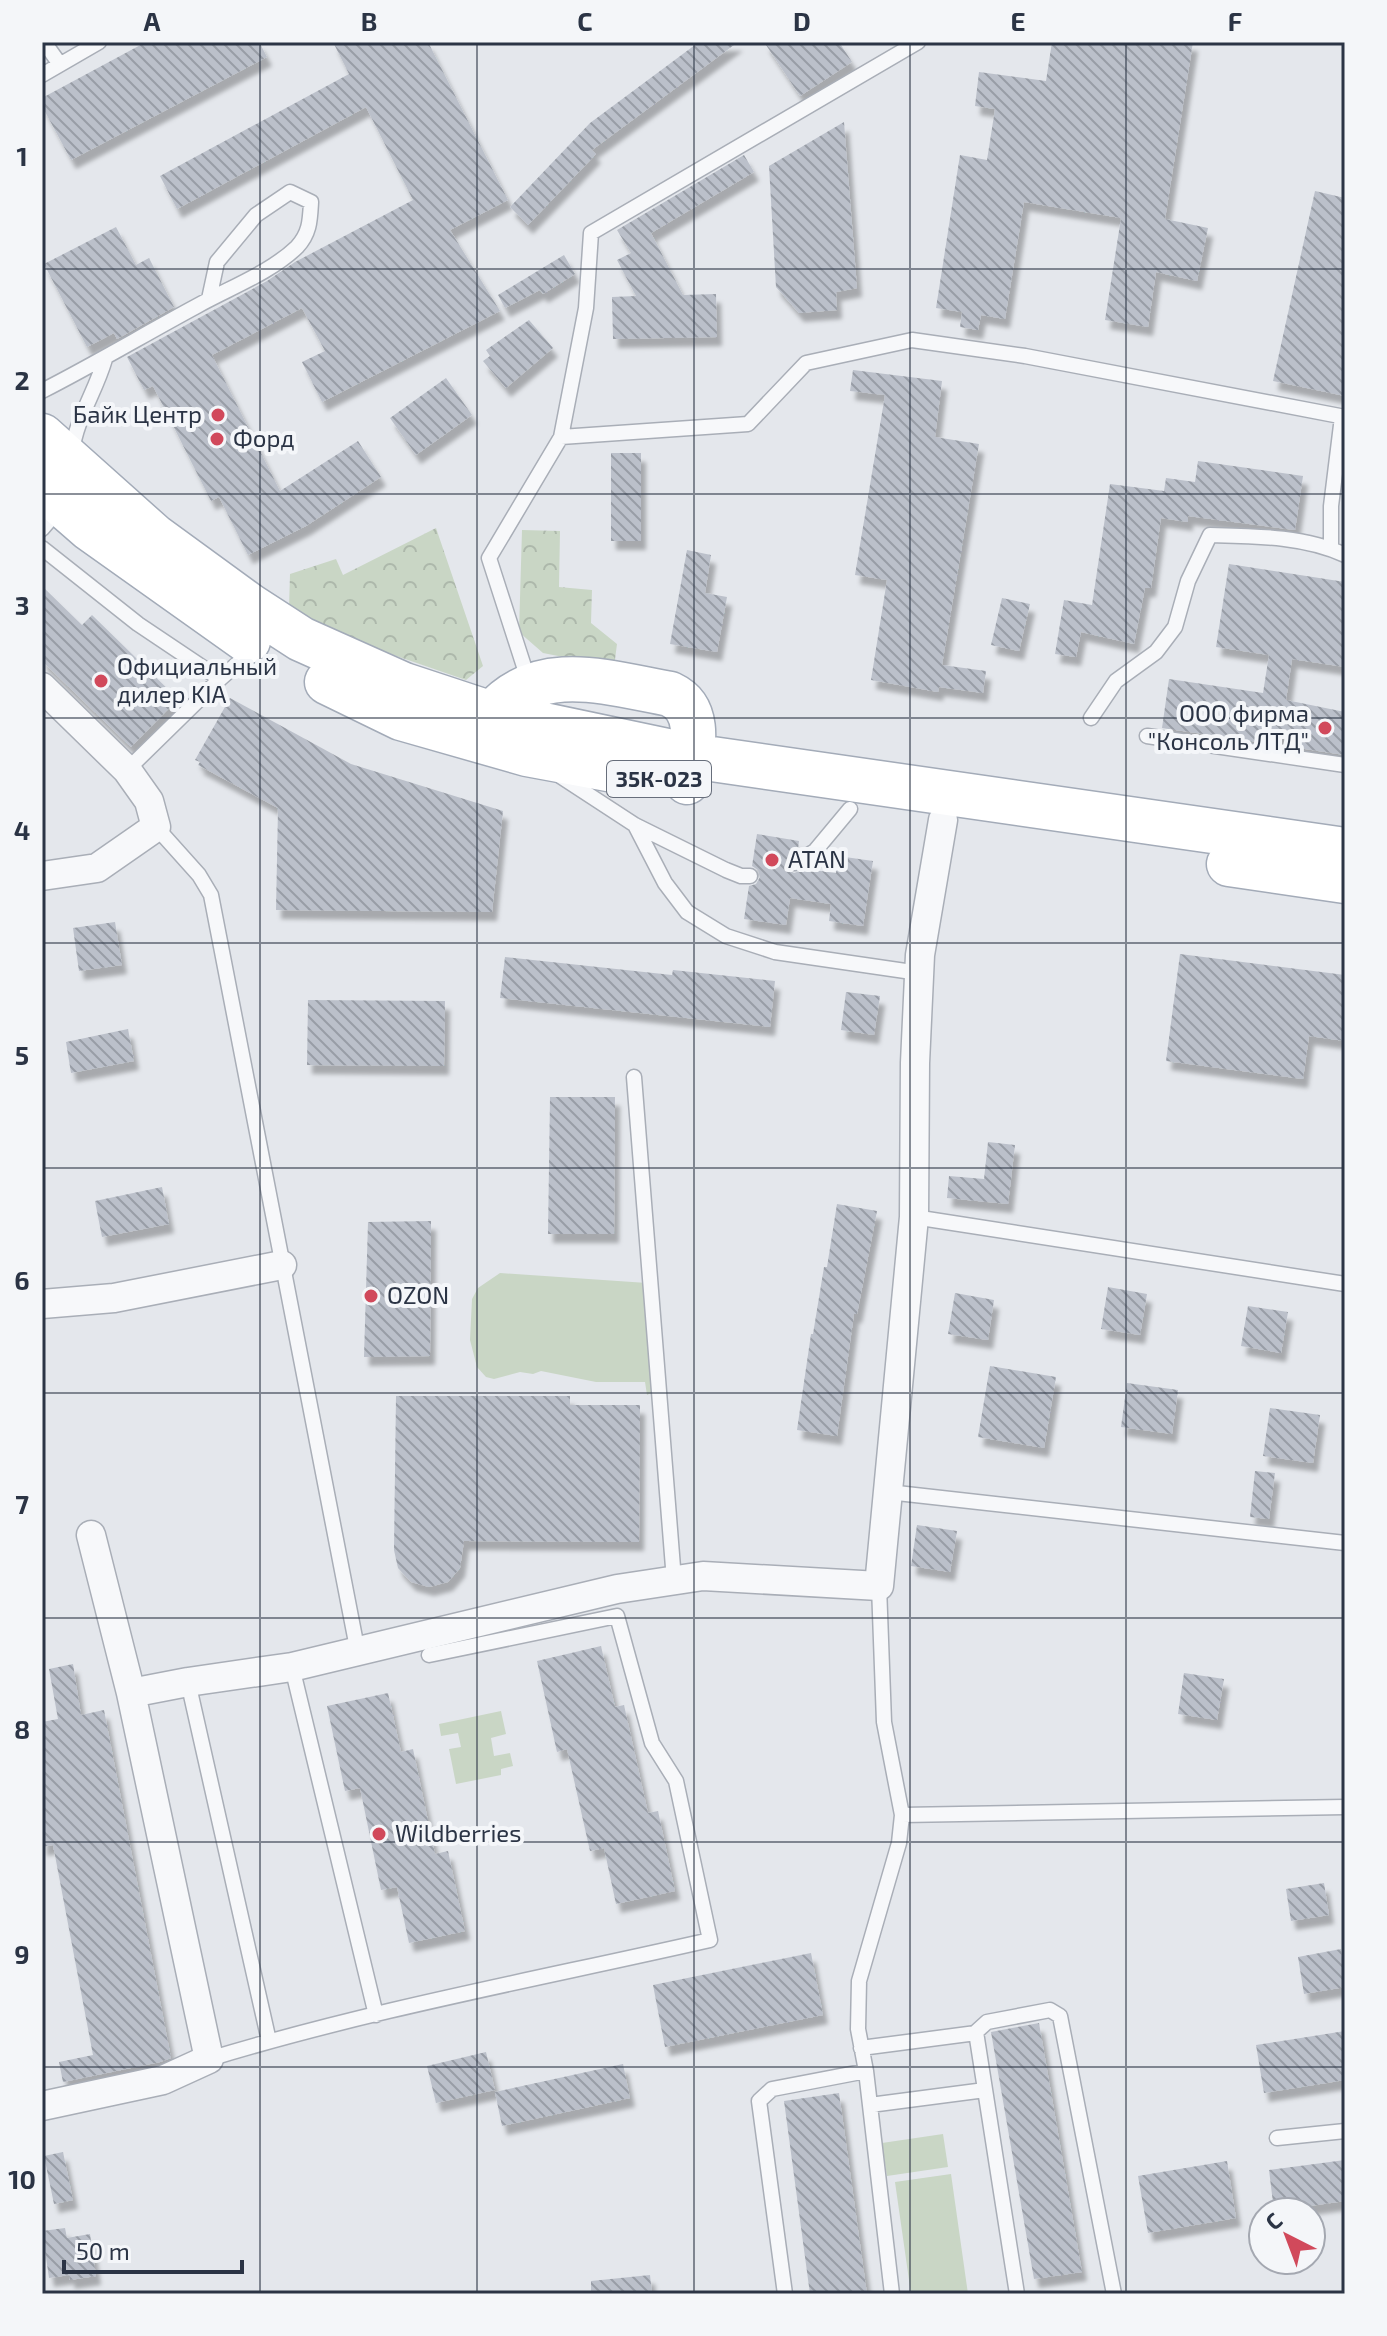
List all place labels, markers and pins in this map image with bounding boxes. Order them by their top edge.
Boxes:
place label: Байк Центр [73,399,202,428]
marker: Байк Центр [209,406,227,424]
place label: Форд [233,423,295,452]
marker: Форд [208,430,226,448]
place label: Официальный дилер KIA [117,651,277,708]
marker: Официальный дилер KIA [92,672,110,690]
place label: ООО фирма "Консоль ЛТД" [1148,698,1309,755]
marker: ООО фирма "Консоль ЛТД" [1316,719,1334,737]
place label: ATAN [788,844,846,873]
marker: ATAN [763,851,781,869]
place label: OZON [387,1280,449,1309]
marker: OZON [362,1287,380,1305]
place label: Wildberries [395,1818,521,1847]
marker: Wildberries [370,1825,388,1843]

